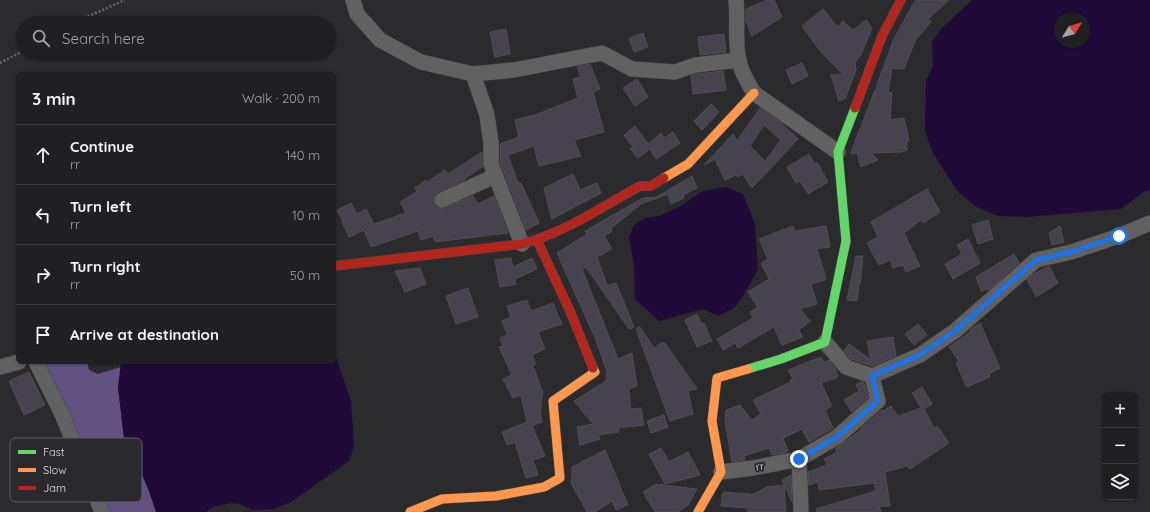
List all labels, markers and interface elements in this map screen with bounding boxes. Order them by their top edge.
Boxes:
north arrow [1054,12,1090,48]
search box [16,16,336,60]
icon: search [30,27,52,49]
text: Search here [62,29,145,48]
text: 3 min [32,88,76,109]
text: Walk · 200 m [242,90,320,106]
text: Continue [70,137,134,156]
icon: ahead [32,144,54,166]
text: 140 m [285,147,320,163]
text: rr [70,156,80,172]
text: Turn left [70,197,132,216]
icon: left [32,204,54,226]
text: 10 m [292,207,320,223]
text: rr [70,216,80,232]
route start [1110,227,1128,245]
text: Turn right [70,257,141,276]
icon: right [32,264,54,286]
text: 50 m [290,267,320,283]
text: rr [70,276,80,292]
icon: arrive [32,324,54,346]
text: Arrive at destination [70,325,219,344]
map controls [1102,392,1138,500]
button: + [1102,392,1138,428]
button: − [1102,428,1138,464]
legend [10,438,142,502]
text: Fast [43,445,65,459]
route end [790,450,808,468]
street label: rr [755,458,766,474]
text: Slow [43,463,67,477]
button: layers [1102,464,1138,500]
text: Jam [43,481,66,495]

